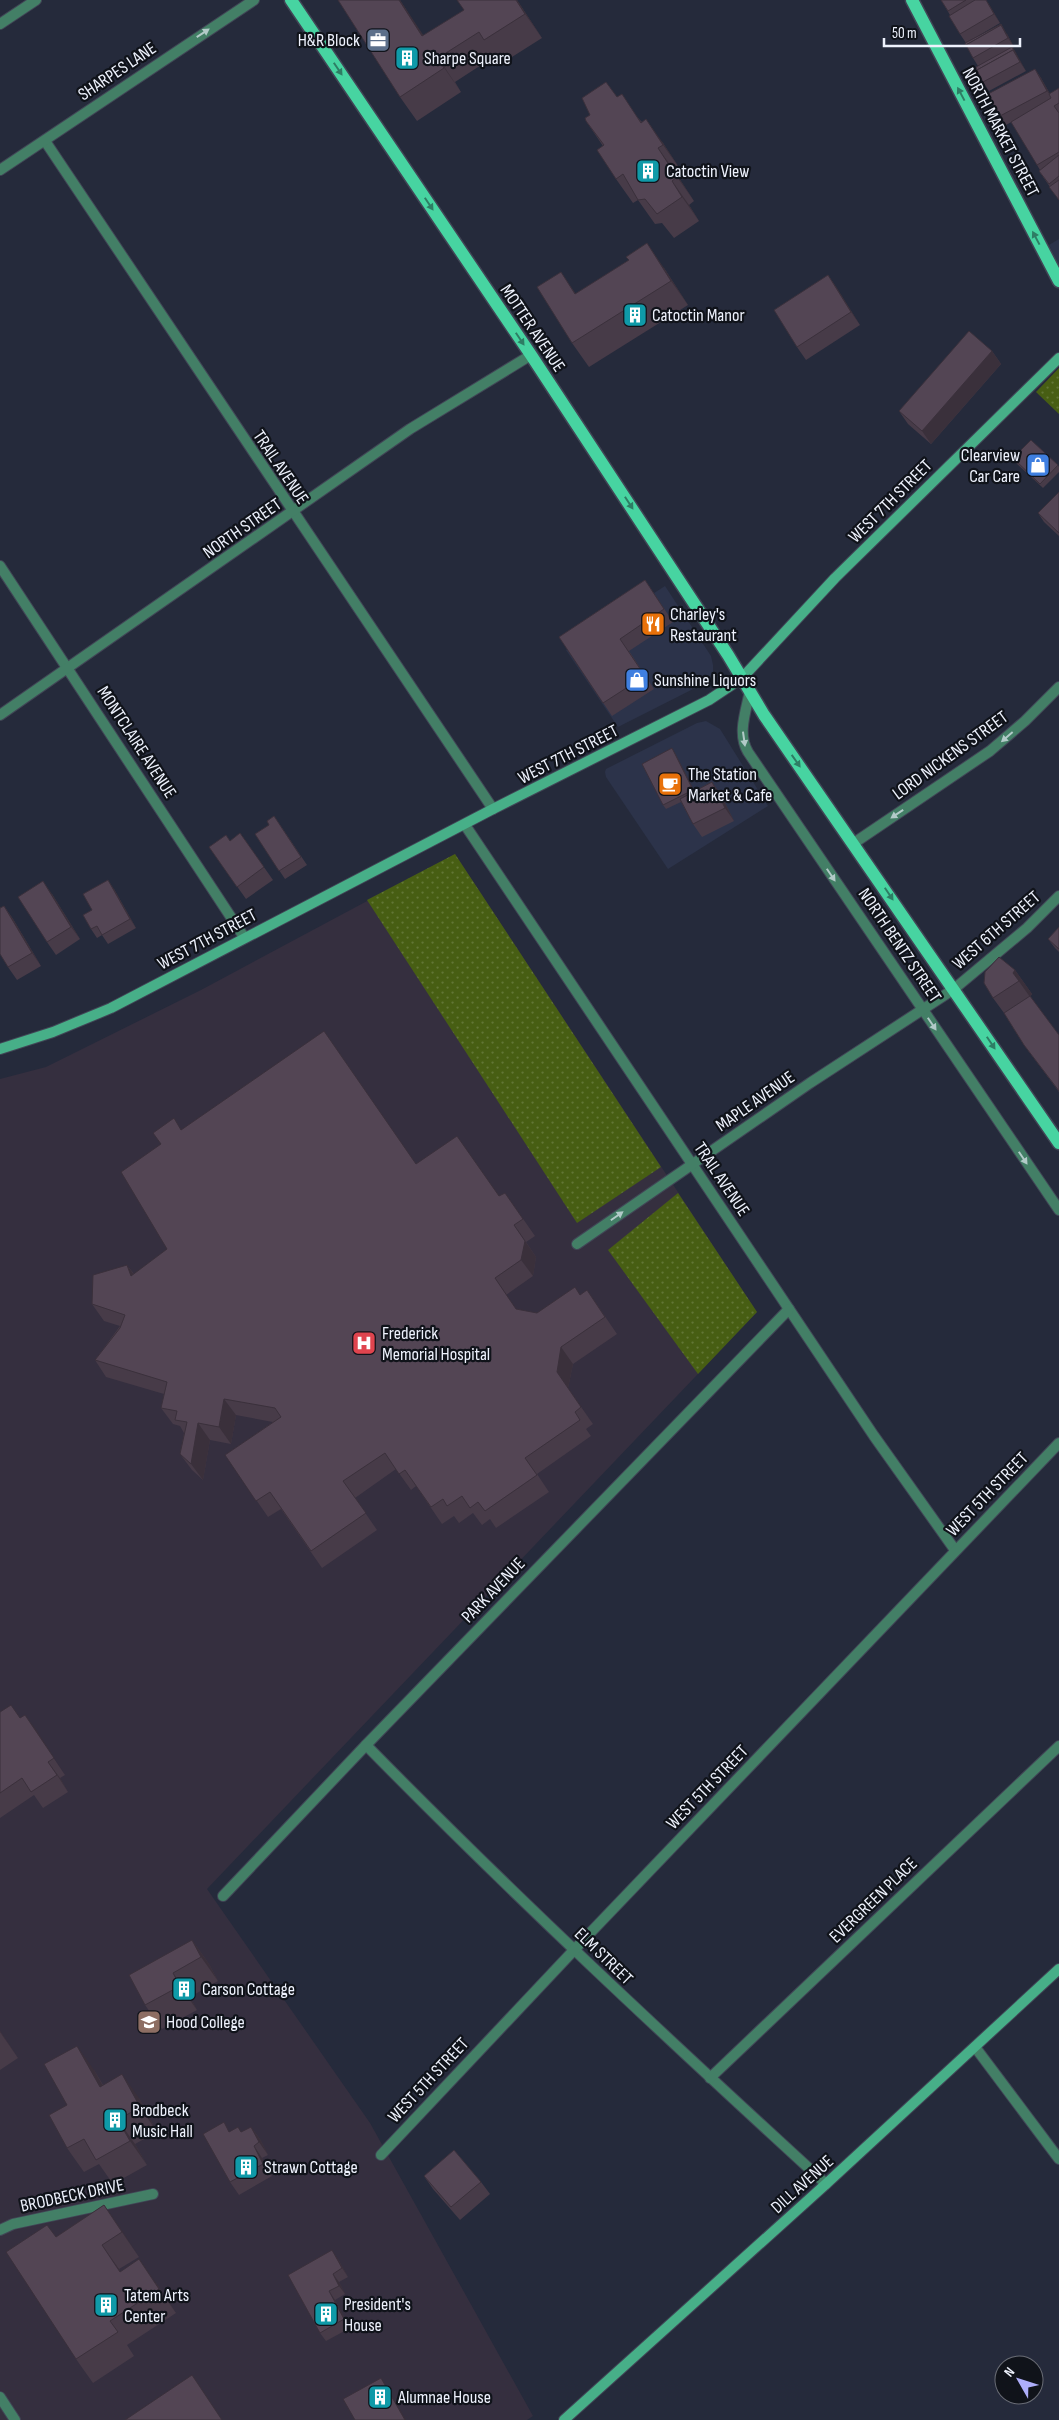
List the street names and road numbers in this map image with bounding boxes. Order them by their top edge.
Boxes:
street label: SHARPES LANE [74,38,160,105]
street label: NORTH MARKET STREET [958,64,1043,200]
street label: MOTTER AVENUE [496,281,569,376]
street label: TRAIL AVENUE [248,426,313,508]
street label: WEST 7TH STREET [844,455,936,547]
street label: NORTH STREET [199,494,285,563]
street label: MONTCLAIRE AVENUE [93,682,181,802]
street label: LORD NICKENS STREET [889,707,1012,804]
street label: WEST 7TH STREET [515,720,622,789]
street label: NORTH BENTZ STREET [854,884,945,1006]
street label: WEST 6TH STREET [948,887,1044,974]
street label: WEST 7TH STREET [154,905,260,974]
street label: MAPLE AVENUE [712,1067,799,1136]
street label: TRAIL AVENUE [689,1138,754,1220]
street label: WEST 5TH STREET [942,1448,1033,1541]
street label: PARK AVENUE [457,1553,530,1627]
street label: WEST 5TH STREET [662,1741,753,1834]
street label: EVERGREEN PLACE [825,1853,921,1947]
street label: ELM STREET [570,1923,637,1989]
street label: WEST 5TH STREET [384,2033,473,2127]
street label: DILL AVENUE [767,2151,838,2218]
street label: BRODBECK DRIVE [18,2174,126,2217]

